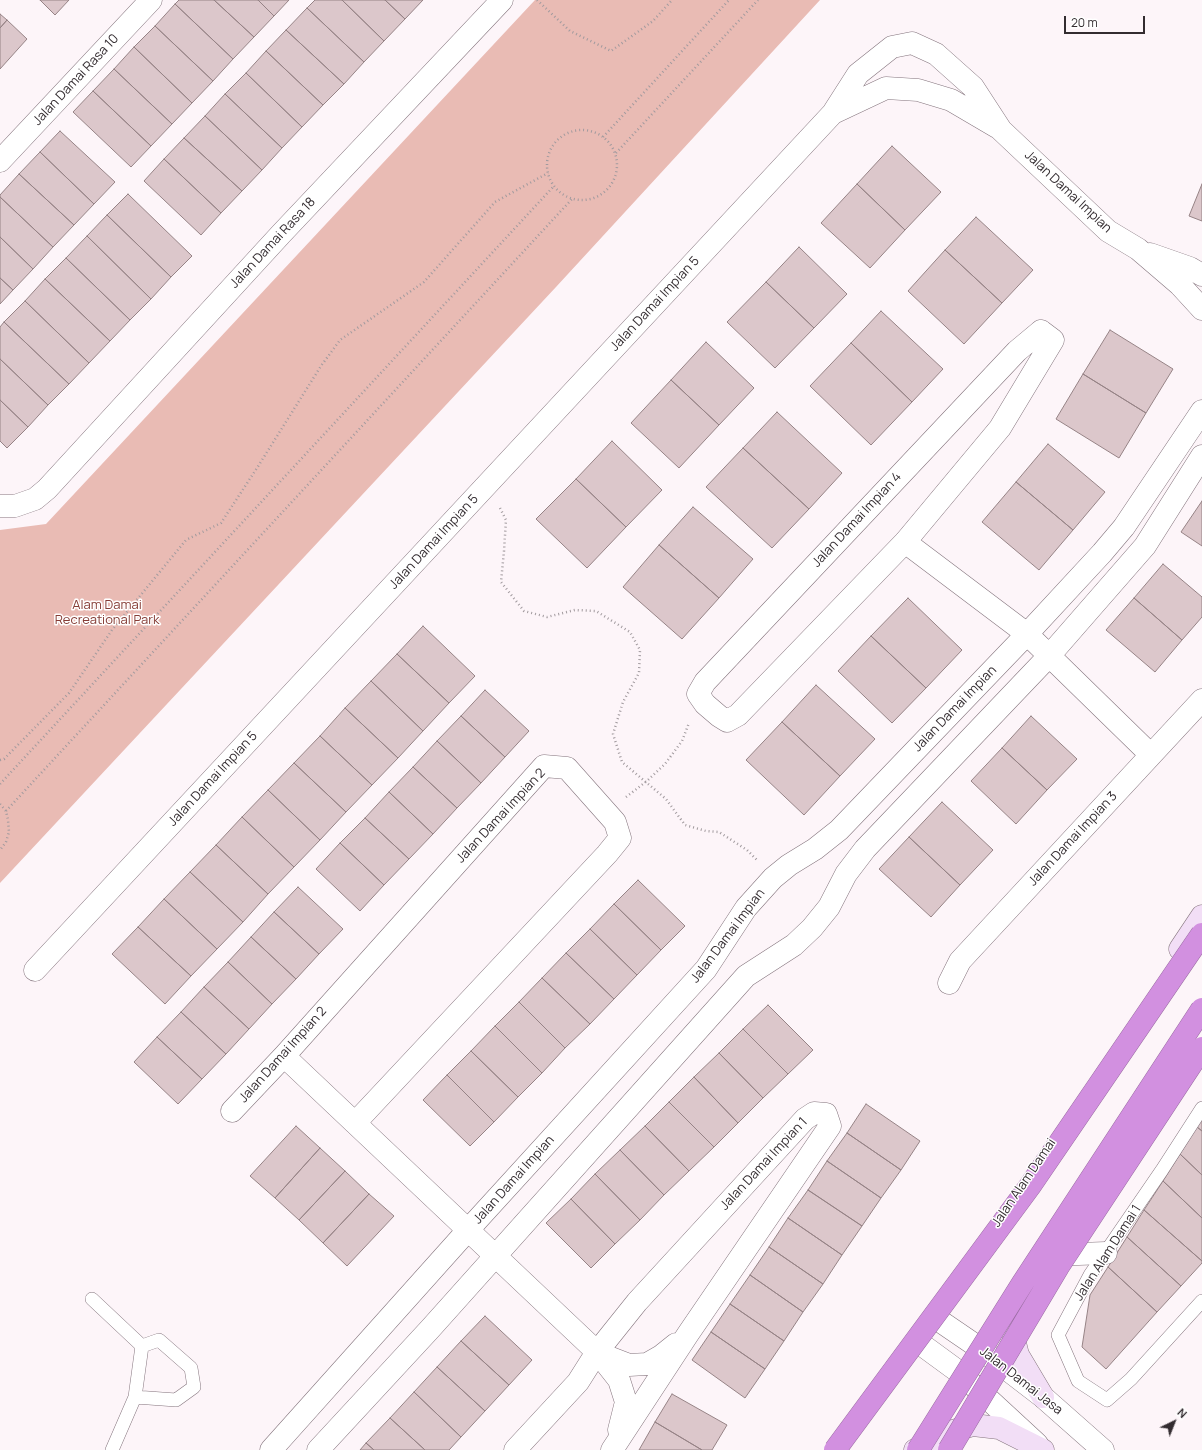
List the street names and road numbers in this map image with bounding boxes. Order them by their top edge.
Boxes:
street label: Jalan Damai Rasa 10 [30,31,122,129]
street label: Jalan Damai Impian [1021,148,1115,236]
street label: Jalan Damai Rasa 18 [227,194,319,292]
street label: Jalan Damai Impian 5 [607,254,703,354]
street label: Jalan Damai Impian 4 [809,469,905,571]
street label: Jalan Damai Impian 5 [386,492,482,592]
street label: Jalan Damai Impian [910,663,1000,755]
street label: Jalan Damai Impian 5 [165,729,261,829]
street label: Jalan Damai Impian 2 [453,766,549,866]
street label: Jalan Damai Impian 3 [1025,789,1121,889]
street label: Jalan Damai Impian [688,886,768,986]
street label: Jalan Damai Impian 2 [236,1004,330,1106]
street label: Jalan Damai Impian 1 [717,1114,811,1214]
street label: Jalan Damai Impian [470,1133,558,1227]
street label: Jalan Alam Damai [989,1136,1059,1230]
street label: Jalan Alam Damai 1 [1071,1202,1145,1304]
street label: Jalan Damai Jasa [976,1344,1066,1418]

